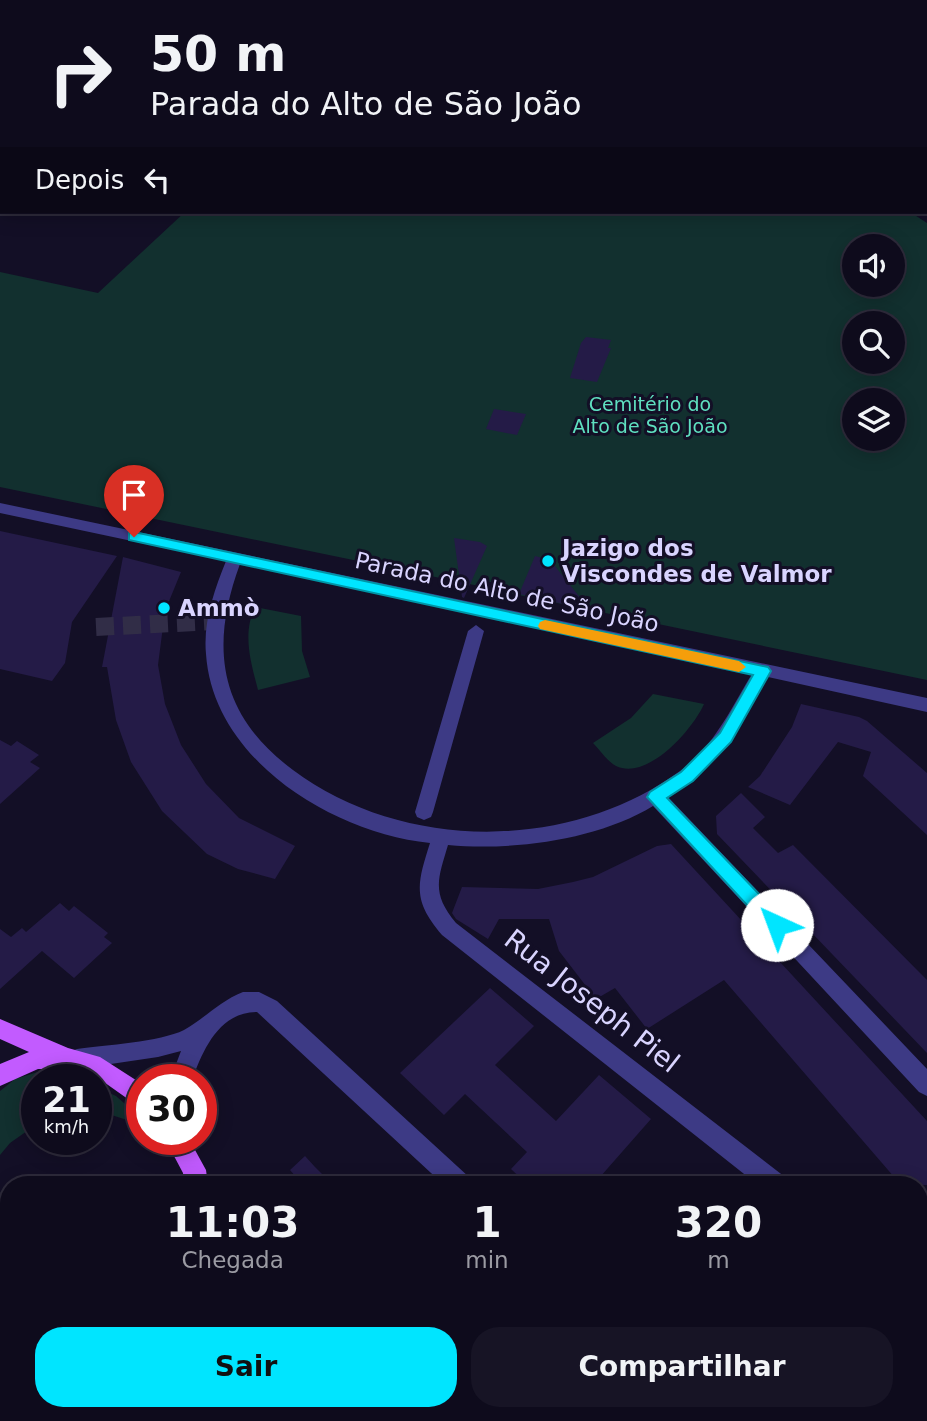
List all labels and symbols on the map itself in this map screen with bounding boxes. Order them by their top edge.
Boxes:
park label: Cemitério do Alto de São João [572,393,728,437]
pin [104,465,164,537]
place label: Jazigo dos Viscondes de Valmor [560,535,832,587]
street label: Parada do Alto de São João [353,547,661,637]
marker: Jazigo dos Viscondes de Valmor [540,553,556,569]
place label: Ammò [178,595,260,621]
marker: Ammò [156,600,172,616]
position arrow [740,888,814,962]
street label: Rua Joseph Piel [498,923,686,1079]
speed limit sign: 30 [126,1064,217,1155]

